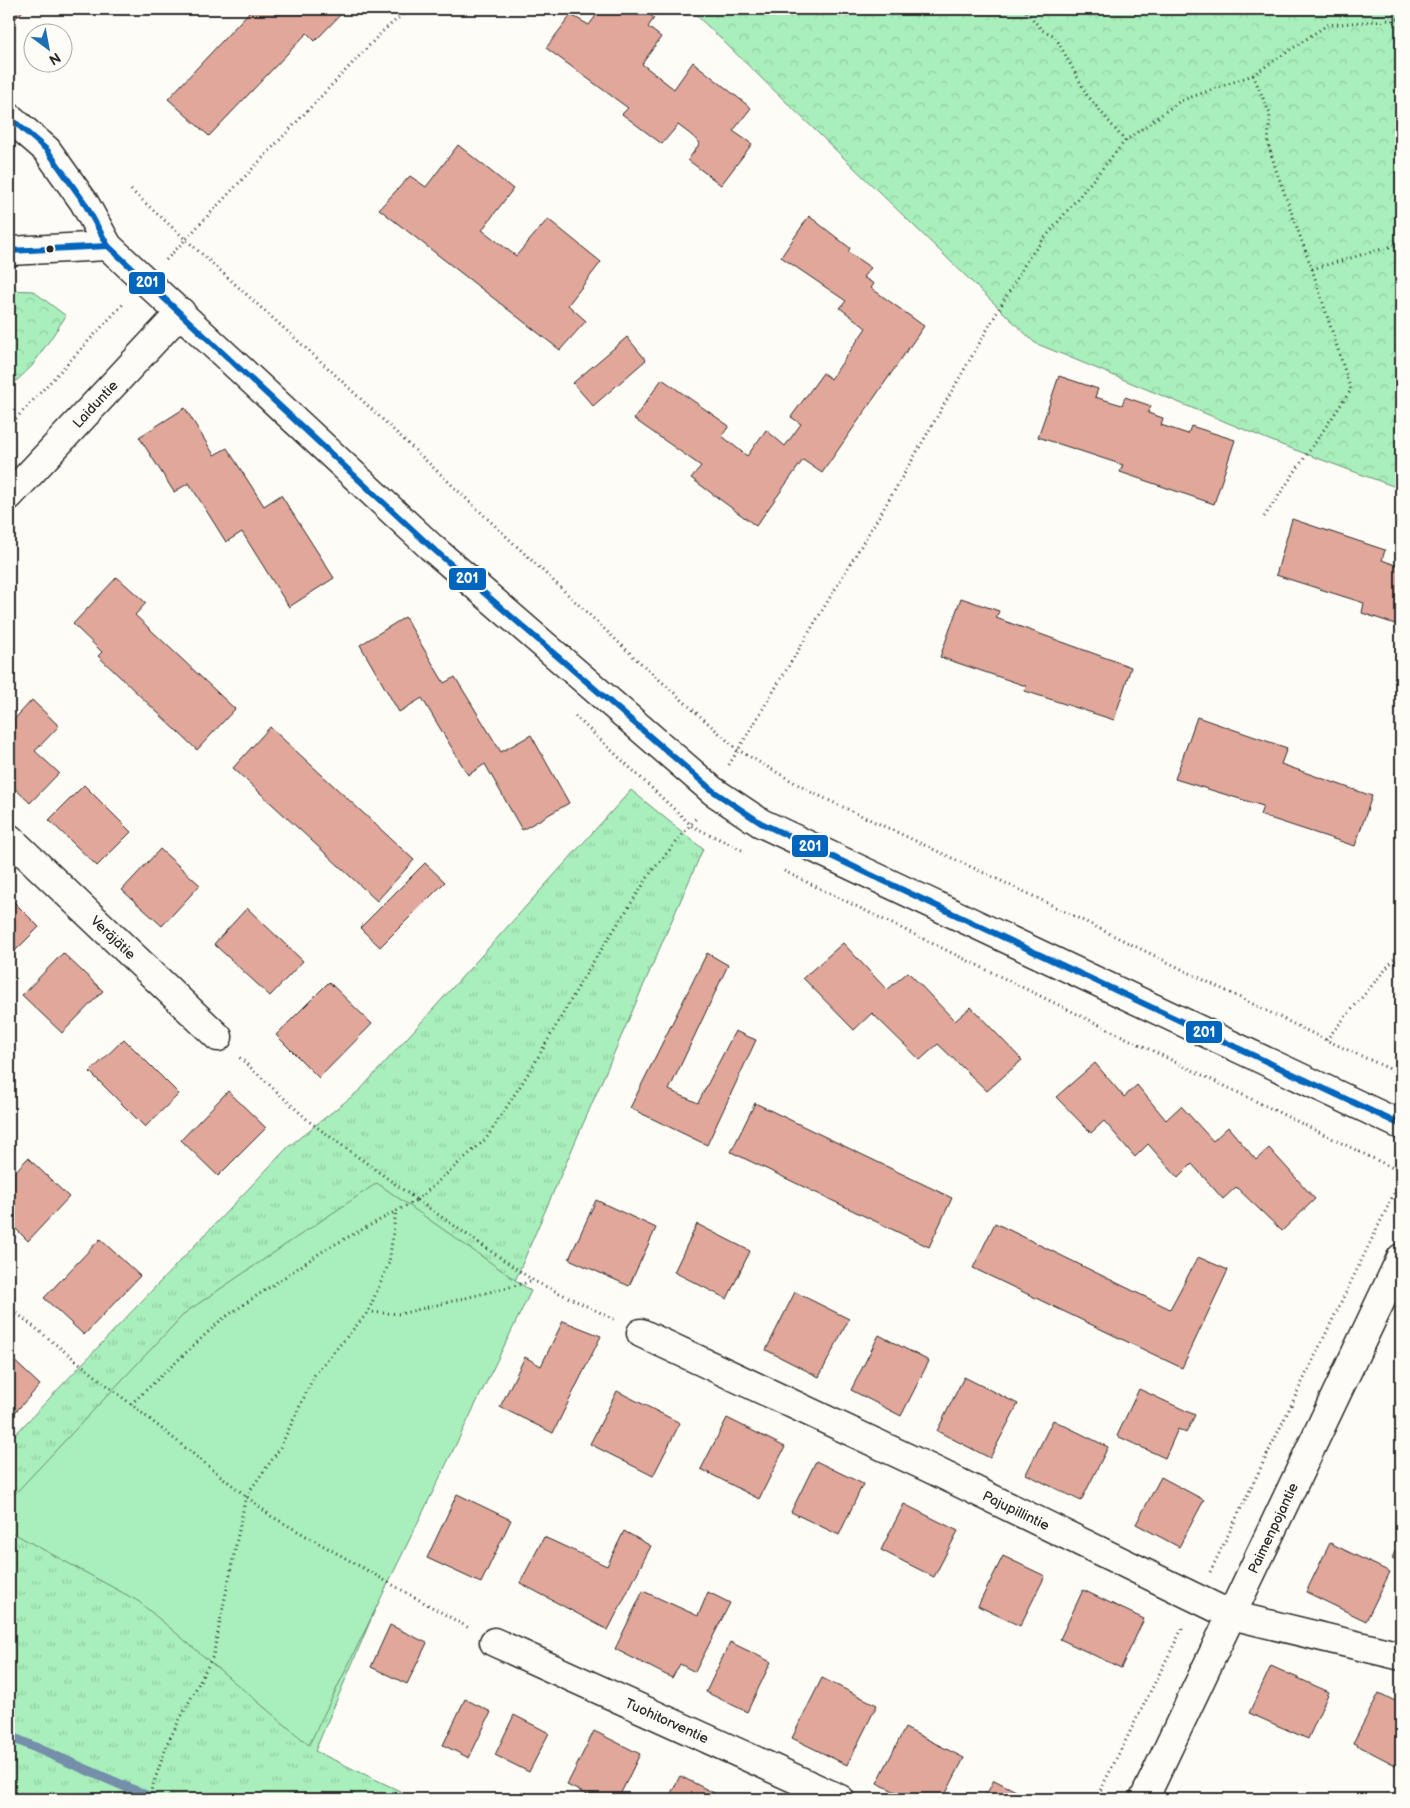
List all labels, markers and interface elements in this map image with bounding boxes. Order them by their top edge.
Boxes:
north arrow [22,22,72,72]
text: N [46,49,64,69]
unlabelled marker [45,244,55,254]
line badge: 201 [128,271,166,295]
text: 201 [136,274,158,291]
street label: Laiduntie [69,377,121,431]
line badge: 201 [448,567,487,591]
text: 201 [456,570,478,587]
line badge: 201 [791,834,829,858]
text: 201 [799,838,821,855]
street label: Veräjätie [87,912,139,963]
line badge: 201 [1185,1020,1223,1044]
text: 201 [1193,1024,1215,1041]
street label: Paimenpojantie [1244,1480,1301,1576]
street label: Pajupillintie [980,1487,1052,1534]
street label: Tuohitorventie [623,1694,711,1747]

